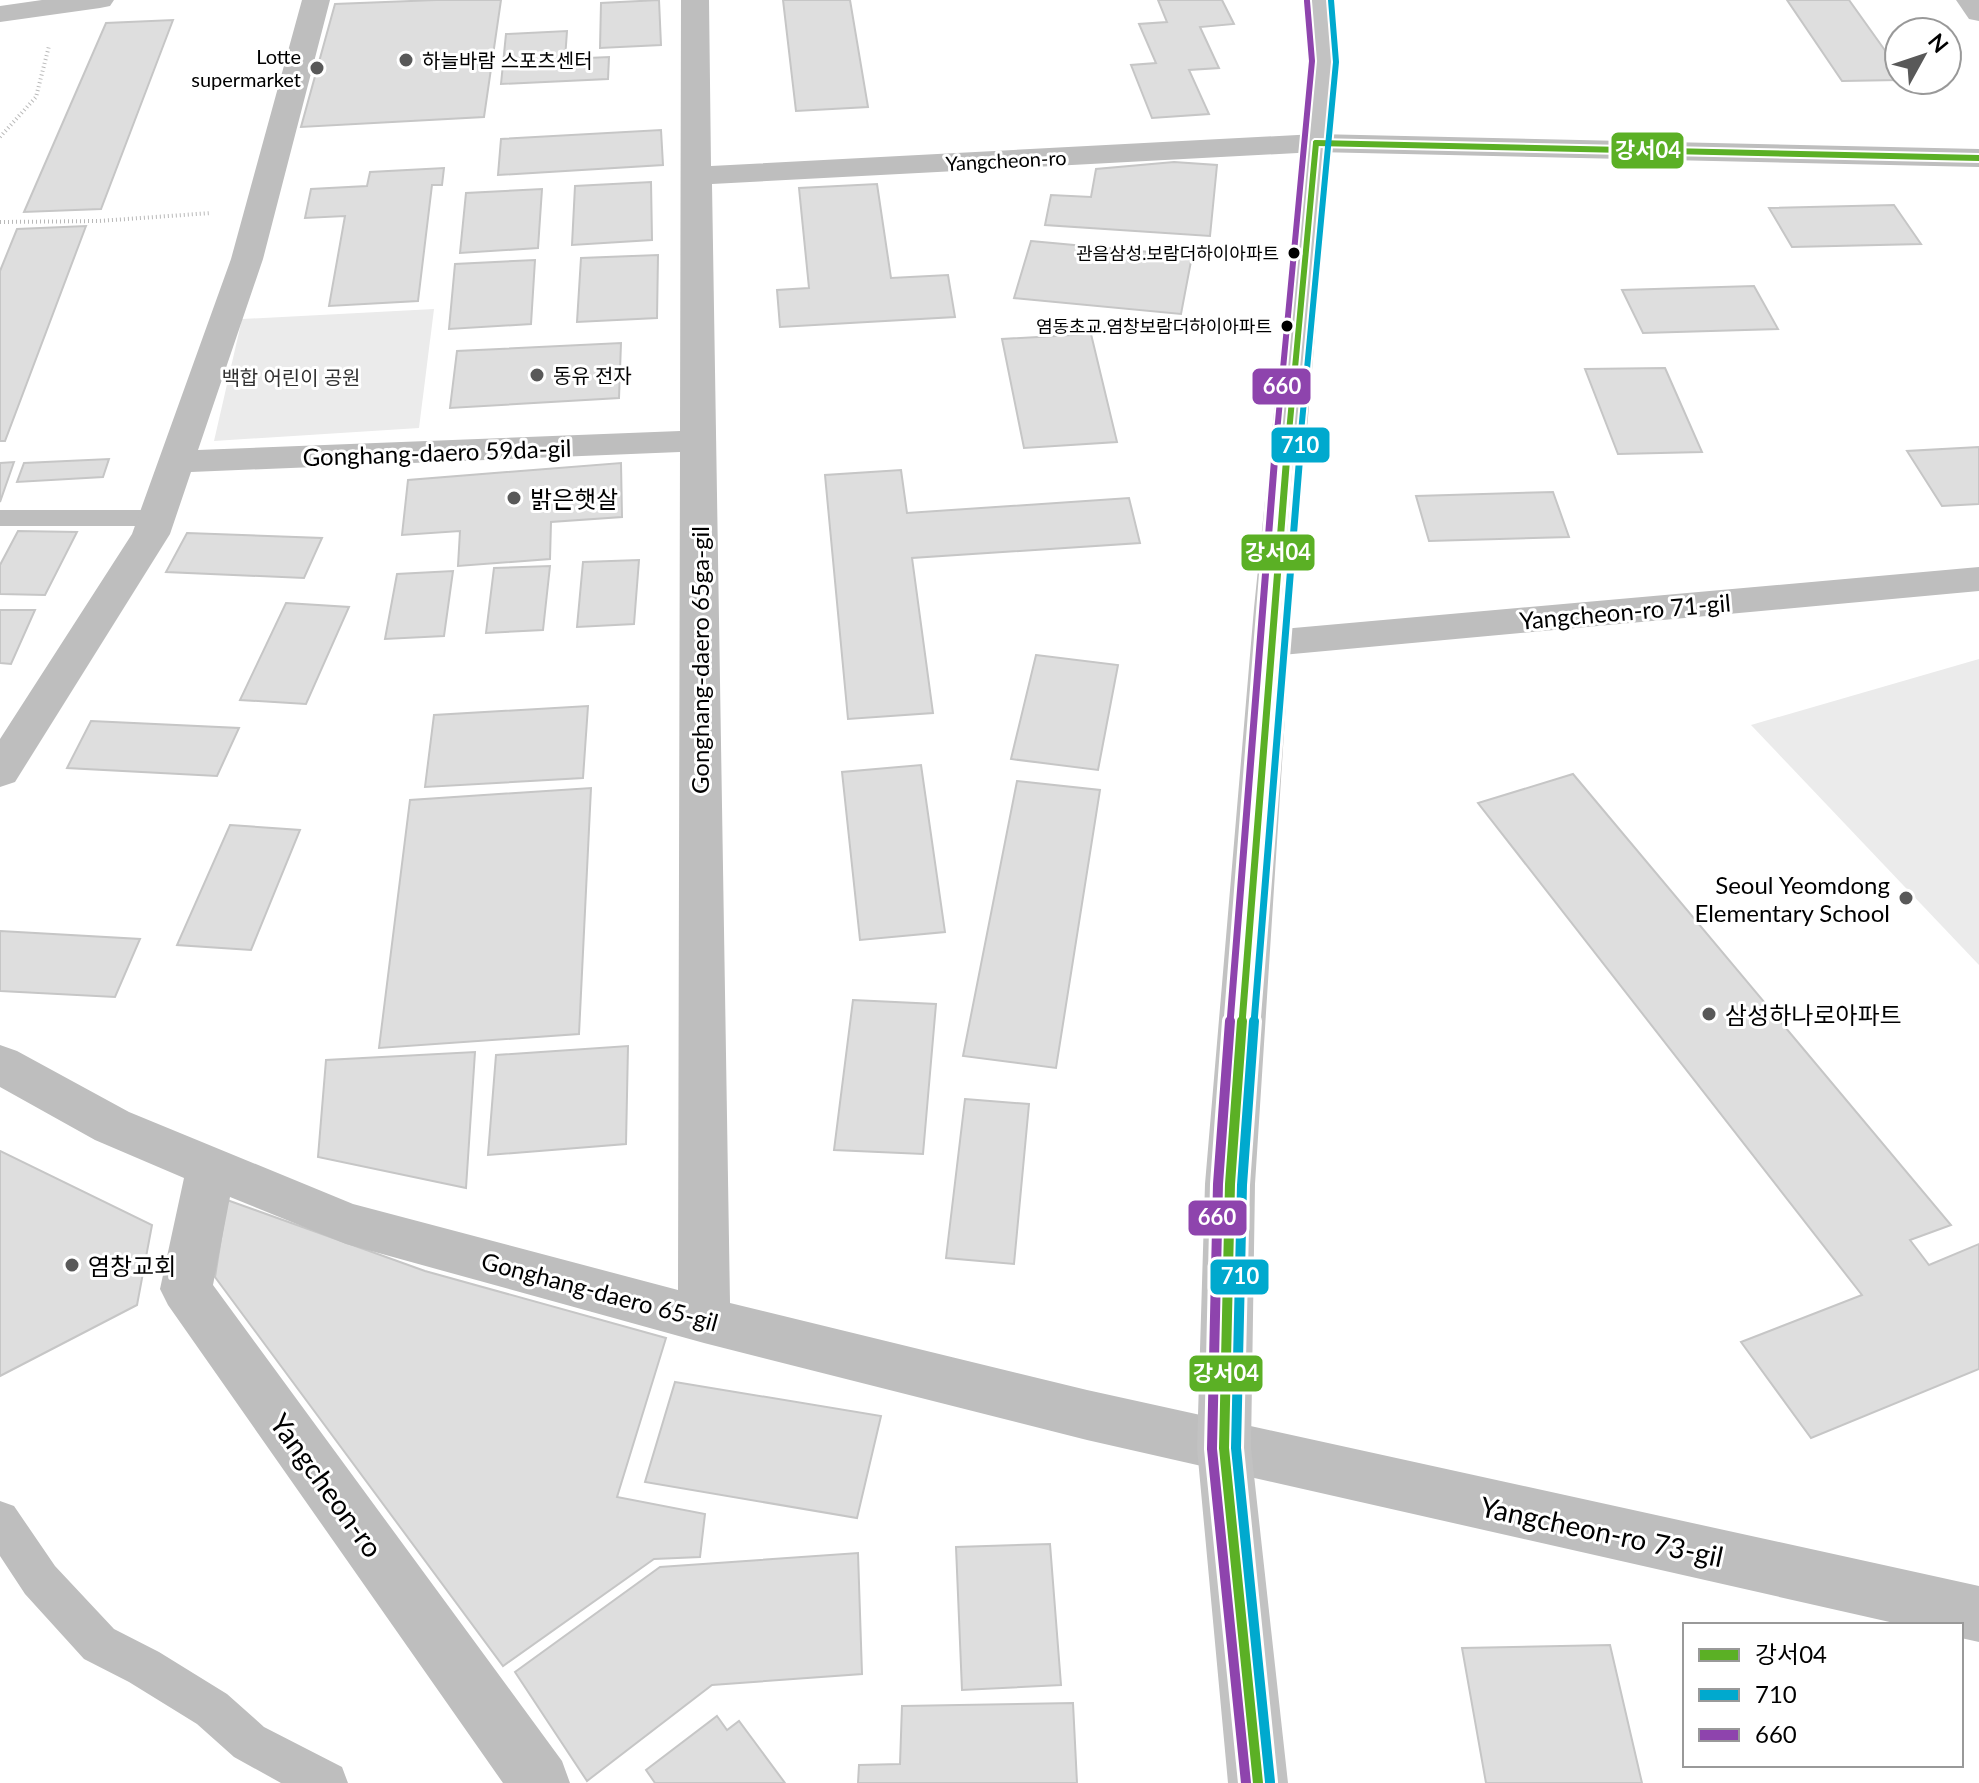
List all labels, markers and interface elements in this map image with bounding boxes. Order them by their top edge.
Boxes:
north arrow [1883,16,1963,96]
text: N [1923,28,1954,58]
place label: Lotte supermarket [191,44,301,91]
place label: 하늘바람 스포츠센터 [422,48,593,72]
marker: 하늘바람 스포츠센터 [397,51,415,69]
marker: Lotte supermarket [308,59,326,77]
line badge: 강서04 [1610,131,1685,170]
text: 강서04 [1615,136,1681,163]
street label: Yangcheon-ro [945,145,1067,175]
place label: 관음삼성.보람더하이아파트 [1076,242,1279,264]
marker: 관음삼성.보람더하이아파트 [1286,245,1302,261]
place label: 염동초교.염창보람더하이아파트 [1036,315,1272,337]
marker: 염동초교.염창보람더하이아파트 [1279,318,1295,334]
place label: 동유 전자 [553,363,632,387]
park label: 백합 어린이 공원 [221,365,361,389]
marker: 동유 전자 [528,366,546,384]
line badge: 660 [1251,367,1312,406]
text: 660 [1263,372,1301,399]
line badge: 710 [1270,426,1331,464]
text: 710 [1281,431,1319,458]
street label: Gonghang-daero 59da-gil [302,433,572,471]
place label: 밝은햇살 [530,484,618,513]
marker: 밝은햇살 [505,489,523,507]
street label: Gonghang-daero 65ga-gil [685,526,714,794]
line badge: 강서04 [1240,533,1316,572]
text: 강서04 [1245,538,1311,565]
street label: Yangcheon-ro 71-gil [1518,587,1732,635]
place label: Seoul Yeomdong Elementary School [1694,870,1890,927]
marker: Seoul Yeomdong Elementary School [1897,889,1915,907]
place label: 삼성하나로아파트 [1725,1000,1902,1029]
marker: 삼성하나로아파트 [1700,1005,1718,1023]
line badge: 660 [1187,1199,1248,1237]
text: 660 [1198,1203,1236,1230]
street label: Gonghang-daero 65-gil [479,1245,721,1337]
place label: 염창교회 [88,1251,176,1280]
marker: 염창교회 [63,1256,81,1274]
line badge: 710 [1209,1258,1270,1296]
text: 710 [1221,1262,1259,1289]
line badge: 강서04 [1188,1354,1264,1393]
text: 강서04 [1193,1359,1259,1386]
street label: Yangcheon-ro [263,1406,391,1564]
street label: Yangcheon-ro 73-gil [1477,1489,1727,1573]
legend [1683,1623,1963,1767]
text: 강서04 [1755,1639,1827,1668]
text: 710 [1755,1679,1797,1708]
text: 660 [1755,1719,1797,1748]

